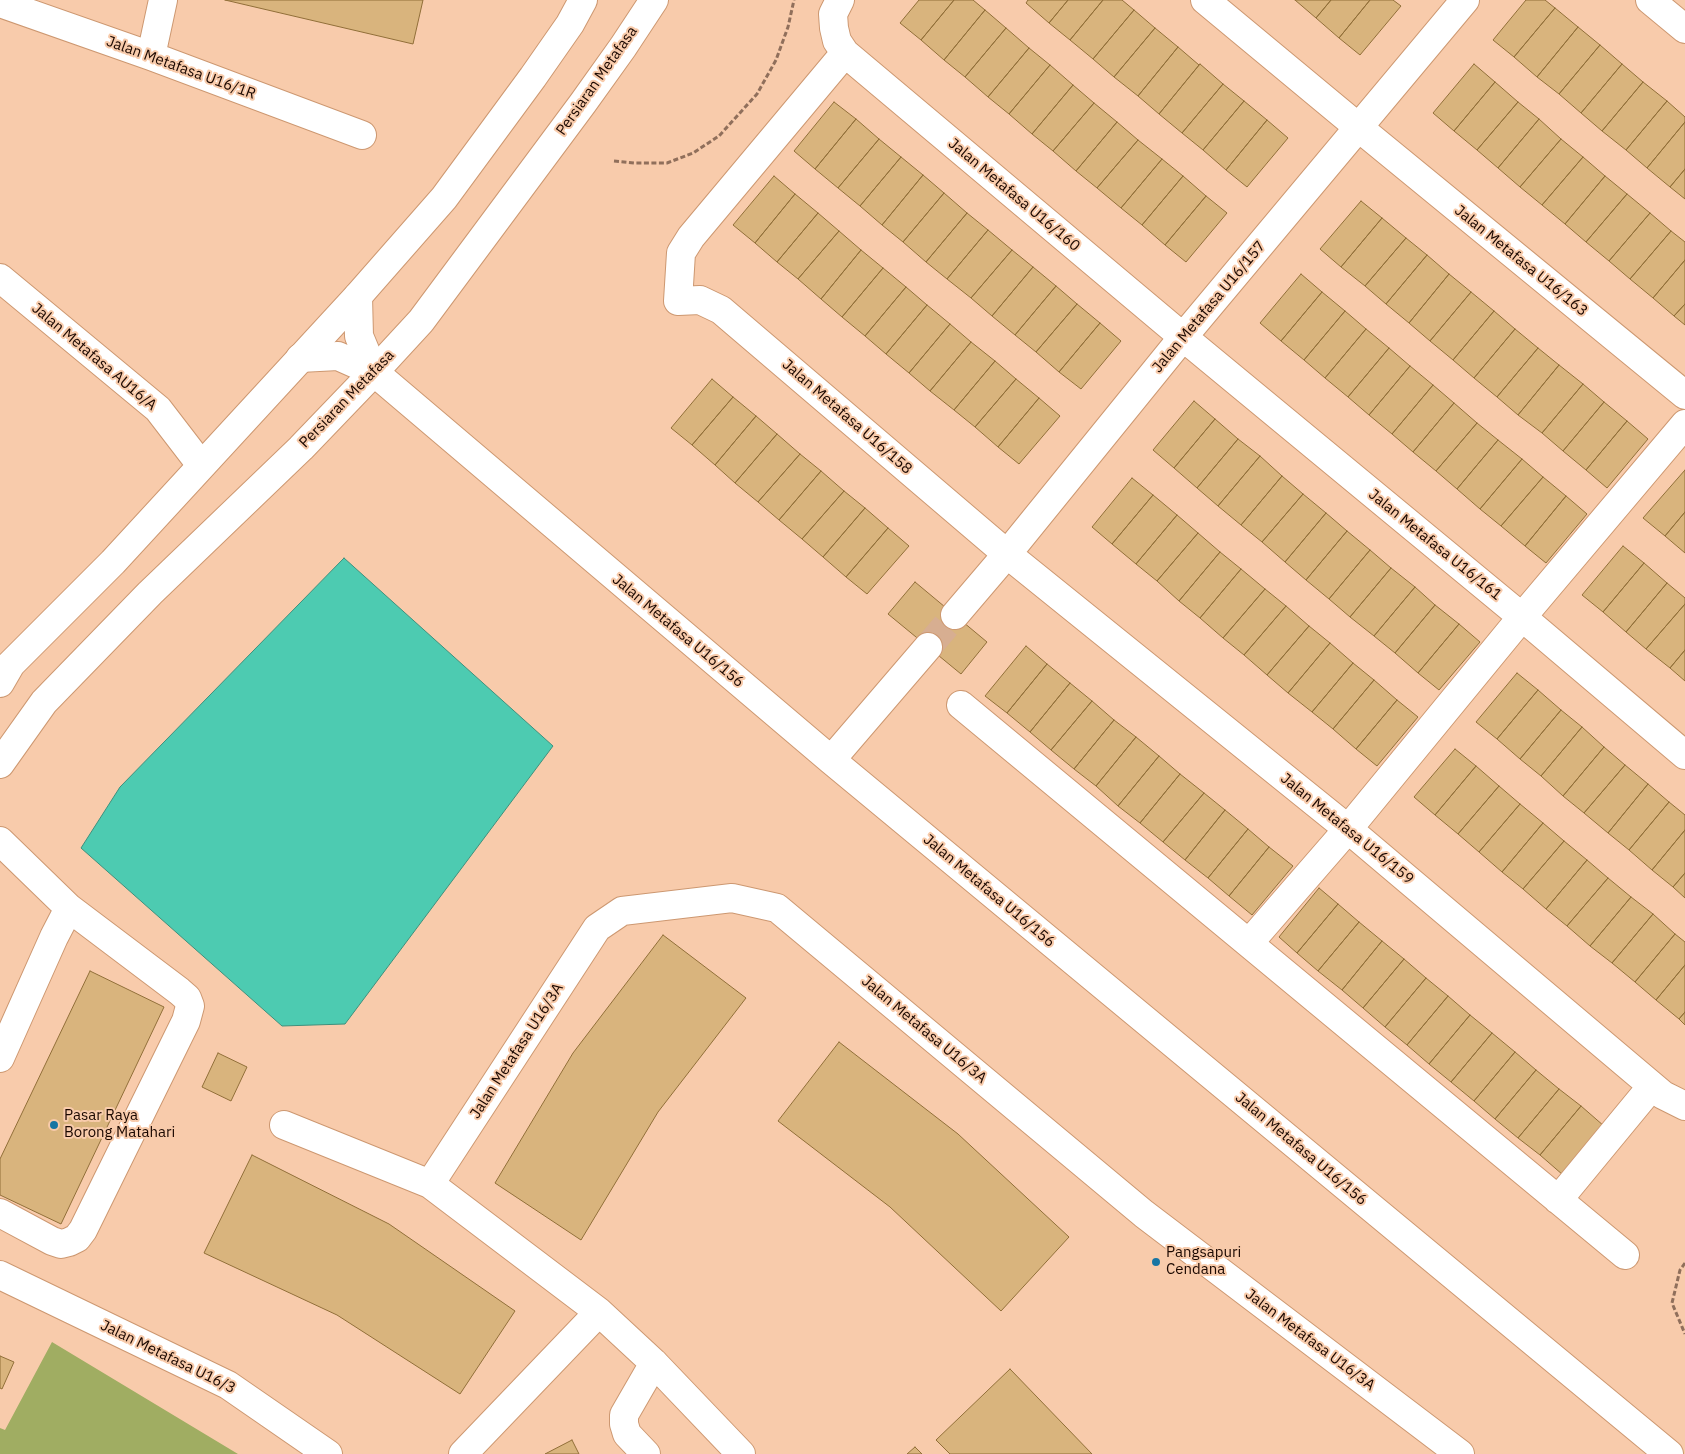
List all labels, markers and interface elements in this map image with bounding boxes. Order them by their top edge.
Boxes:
street label: Persiaran Metafasa [553,23,641,139]
street label: Jalan Metafasa U16/1R [104,33,258,103]
street label: Jalan Metafasa U16/160 [945,135,1083,255]
street label: Jalan Metafasa U16/163 [1451,202,1591,320]
street label: Jalan Metafasa U16/157 [1149,238,1269,376]
street label: Jalan Metafasa AU16/A [28,299,160,415]
street label: Persiaran Metafasa [296,346,398,452]
street label: Jalan Metafasa U16/158 [778,356,916,478]
street label: Jalan Metafasa U16/161 [1365,486,1505,604]
street label: Jalan Metafasa U16/156 [609,571,747,691]
street label: Jalan Metafasa U16/159 [1277,770,1417,888]
street label: Jalan Metafasa U16/156 [920,831,1058,951]
street label: Jalan Metafasa U16/3A [858,972,990,1088]
street label: Jalan Metafasa U16/3A [466,980,568,1122]
street label: Jalan Metafasa U16/156 [1232,1089,1370,1209]
place label: Pasar Raya Borong Matahari [64,1107,175,1142]
marker: Pasar Raya Borong Matahari [48,1119,60,1131]
place label: Pangsapuri Cendana [1166,1244,1241,1279]
marker: Pangsapuri Cendana [1150,1256,1162,1268]
street label: Jalan Metafasa U16/3A [1242,1285,1378,1395]
street label: Jalan Metafasa U16/3 [97,1316,239,1398]

